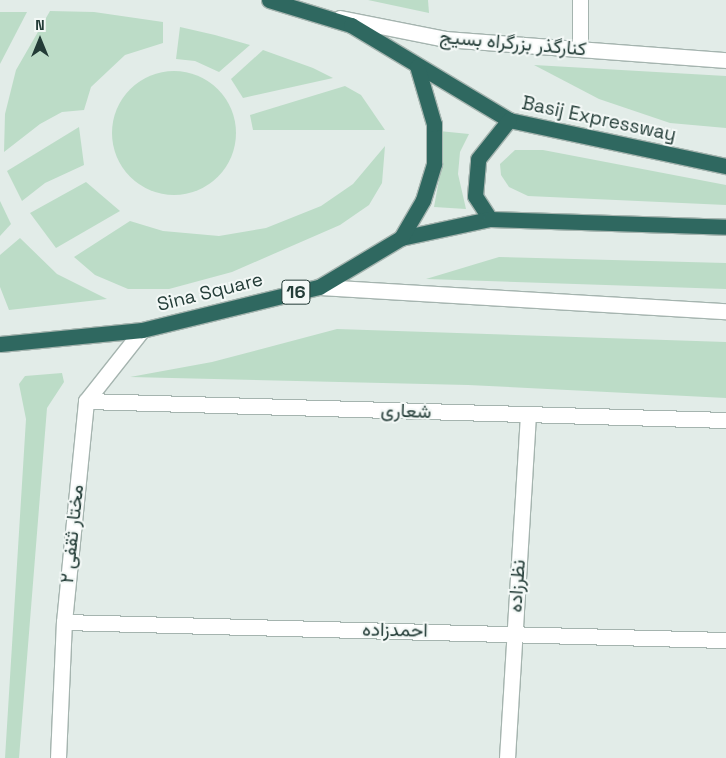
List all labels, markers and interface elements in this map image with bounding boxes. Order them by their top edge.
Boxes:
north arrow [15,15,65,65]
text: N [35,16,45,34]
street label: کنارگذر بزرگراه بسیج [439,25,587,61]
street label: Basij Expressway [520,92,678,146]
street label: Sina Square [155,268,265,316]
road number: 16 [281,276,311,308]
street label: شعاری [380,399,432,423]
street label: مختار ثقفی ۲ [55,484,89,584]
street label: نظرزاده [504,559,530,613]
street label: احمدزاده [362,618,428,642]

